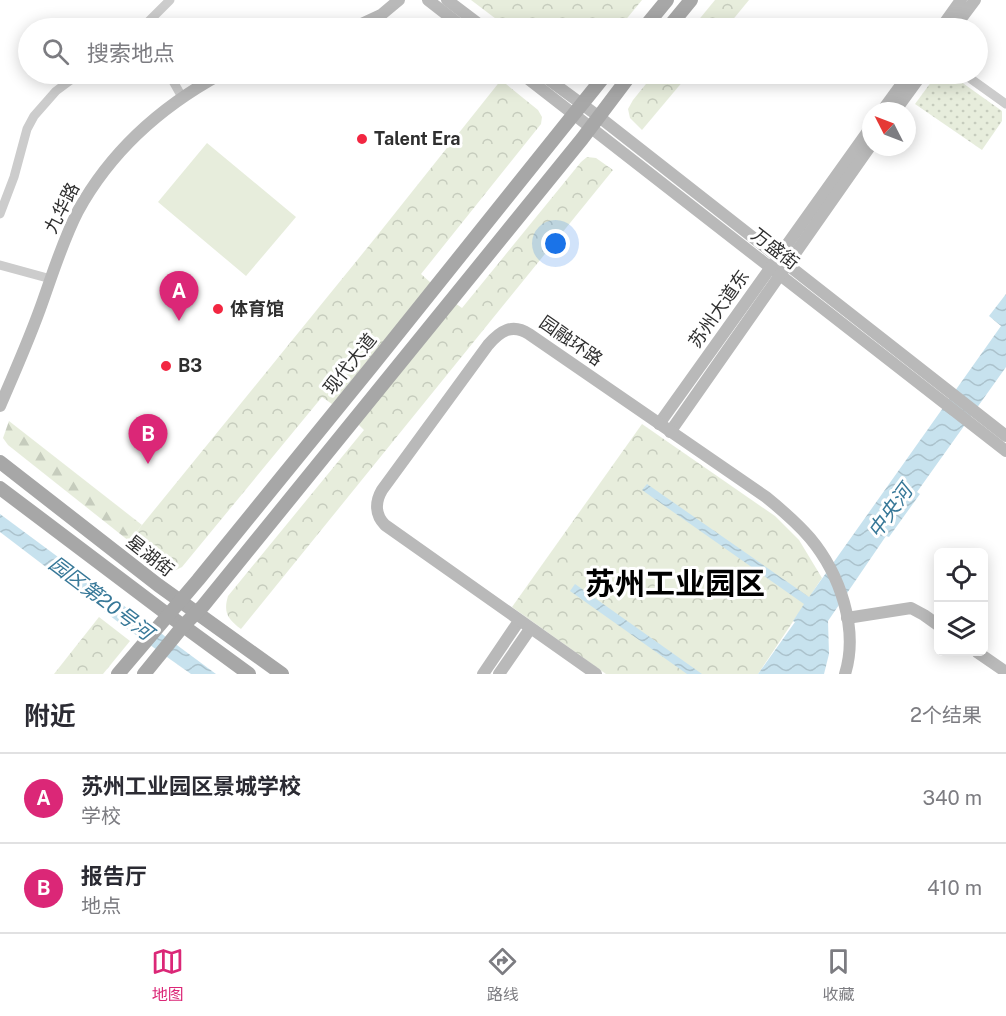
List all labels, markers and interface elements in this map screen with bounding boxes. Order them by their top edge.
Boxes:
search box [18,18,988,84]
icon: search [39,35,72,68]
text: 搜索地点 [87,40,175,66]
north arrow [862,102,916,156]
place label: Talent Era [374,128,461,149]
marker: Talent Era [355,132,369,146]
street label: 九华路 [40,179,83,237]
street label: 万盛街 [748,224,803,274]
your location [541,229,570,258]
street label: 苏州大道东 [684,266,753,352]
pin: A [160,272,198,321]
place label: 体育馆 [230,298,284,319]
marker: 体育馆 [211,302,225,316]
street label: 园融环路 [536,311,607,370]
street label: 现代大道 [319,329,380,398]
place label: B3 [178,355,202,376]
marker: B3 [159,359,173,373]
pin: B [128,414,168,464]
water label: 中央河 [863,476,920,542]
street label: 星湖街 [123,531,178,581]
map controls [934,548,988,656]
button: locate [934,548,988,602]
water label: 园区第20号河 [45,551,161,647]
district label: 苏州工业园区 [585,565,765,601]
button: layers [934,602,988,656]
text: 附近 [24,700,76,731]
text: 2个结果 [910,703,982,727]
text: 苏州工业园区景城学校 [81,773,301,799]
text: A [36,786,51,810]
text: 340 m [922,786,982,810]
text: 学校 [81,804,121,828]
text: 报告厅 [81,863,147,889]
text: B [37,876,50,900]
text: 410 m [927,876,982,900]
text: 地点 [81,894,121,918]
tab: 地图 [151,945,184,1005]
tab: 路线 [486,945,519,1005]
tab: 收藏 [822,945,855,1005]

